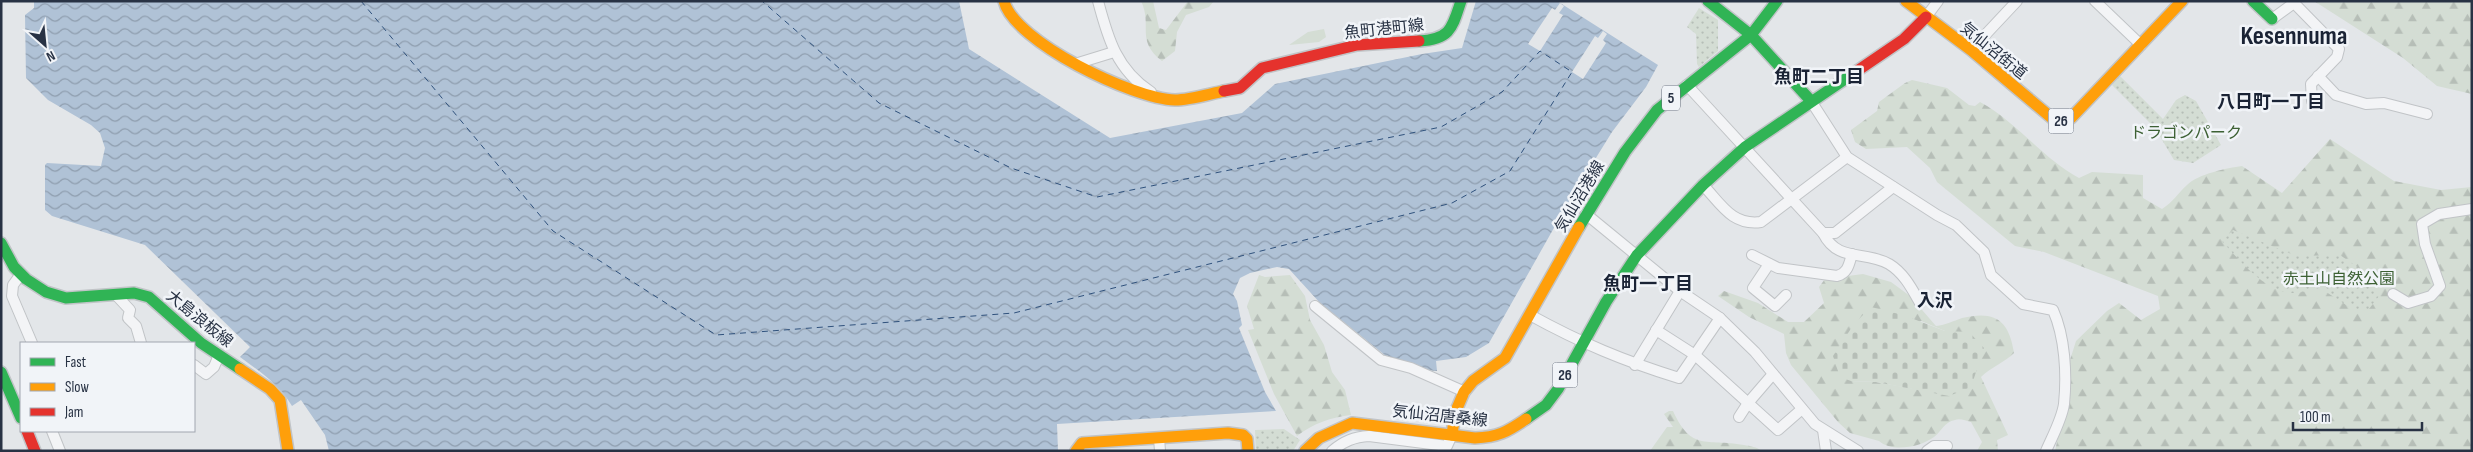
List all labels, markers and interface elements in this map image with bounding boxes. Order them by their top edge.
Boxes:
street label: 魚町港町線 [1343,15,1425,43]
street label: 気仙沼街道 [1956,19,2030,84]
north arrow [20,20,70,70]
district label: Kesennuma [2241,21,2347,52]
text: N [43,47,58,65]
district label: 魚町二丁目 [1774,66,1864,88]
road number: 5 [1662,86,1680,110]
district label: 八日町一丁目 [2217,92,2325,113]
road number: 26 [2048,108,2074,134]
park label: ドラゴンパーク [2130,124,2242,143]
street label: 気仙沼港線 [1552,158,1609,236]
park label: 赤土山自然公園 [2283,270,2395,289]
district label: 魚町一丁目 [1603,273,1693,295]
street label: 大島浪板線 [162,287,236,352]
district label: 入沢 [1917,291,1953,312]
legend [20,342,195,432]
text: Fast [65,353,87,372]
road number: 26 [1552,362,1578,388]
text: Slow [65,378,89,397]
scale bar [2293,400,2422,432]
street label: 気仙沼唐桑線 [1391,402,1489,431]
text: Jam [64,403,83,422]
text: 100 m [2300,408,2331,427]

